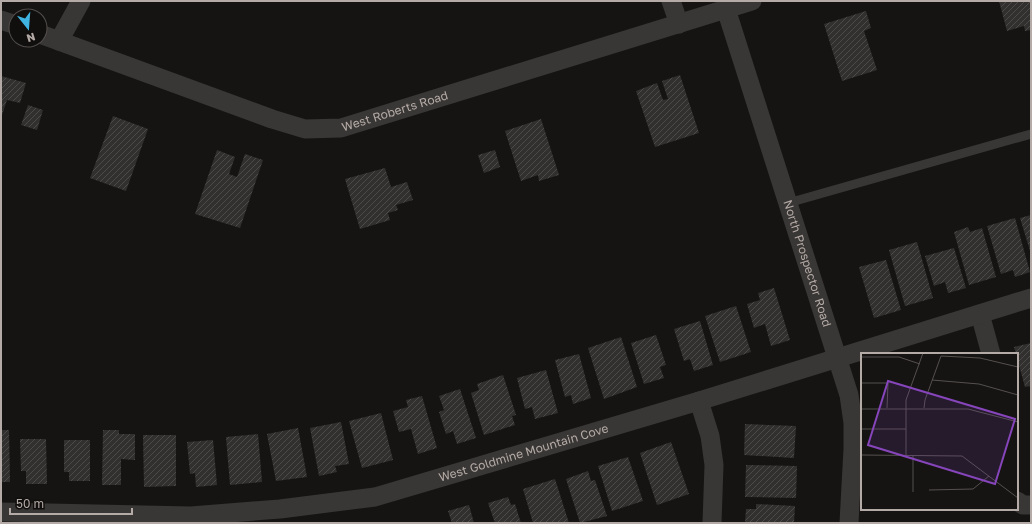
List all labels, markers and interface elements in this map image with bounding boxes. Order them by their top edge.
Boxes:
north arrow [8,8,48,48]
text: N [25,31,37,45]
street label: West Roberts Road [340,87,450,134]
street label: North Prospector Road [780,198,835,329]
inset map [861,353,1018,510]
street label: West Goldmine Mountain Cove [437,420,610,485]
scale bar [10,490,132,516]
text: 50 m [16,496,44,511]

